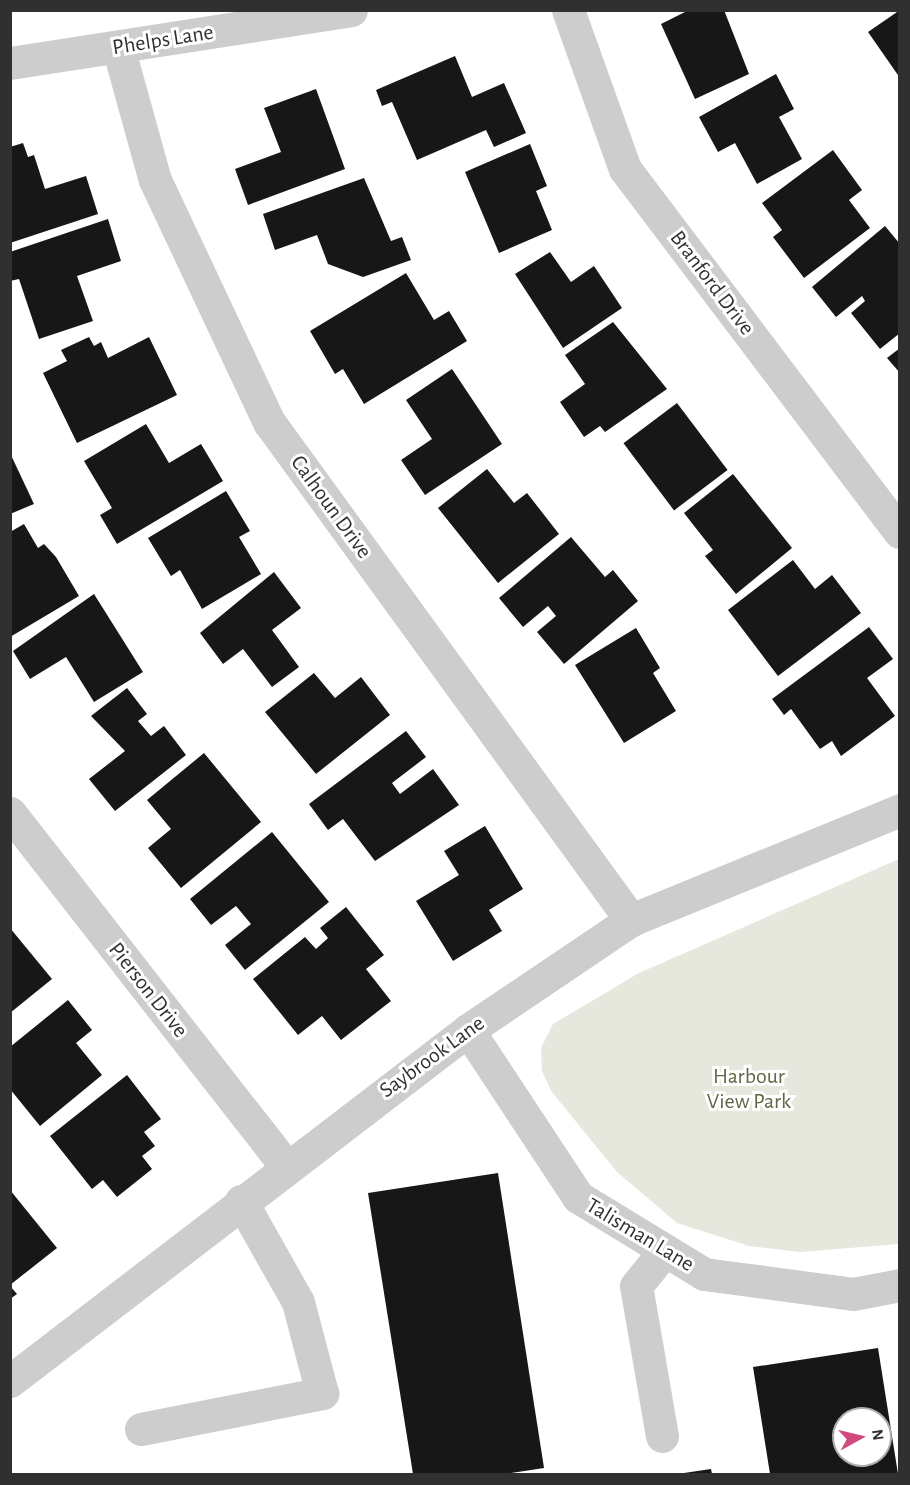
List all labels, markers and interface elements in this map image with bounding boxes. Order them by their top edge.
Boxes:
street label: Phelps Lane [111,19,215,61]
street label: Branford Drive [664,225,760,341]
street label: Calhoun Drive [285,450,377,564]
street label: Pierson Drive [103,937,193,1043]
street label: Saybrook Lane [374,1010,490,1104]
park label: Harbour View Park [707,1063,791,1114]
street label: Talisman Lane [581,1192,699,1278]
north arrow [832,1407,892,1467]
text: N [869,1428,887,1441]

